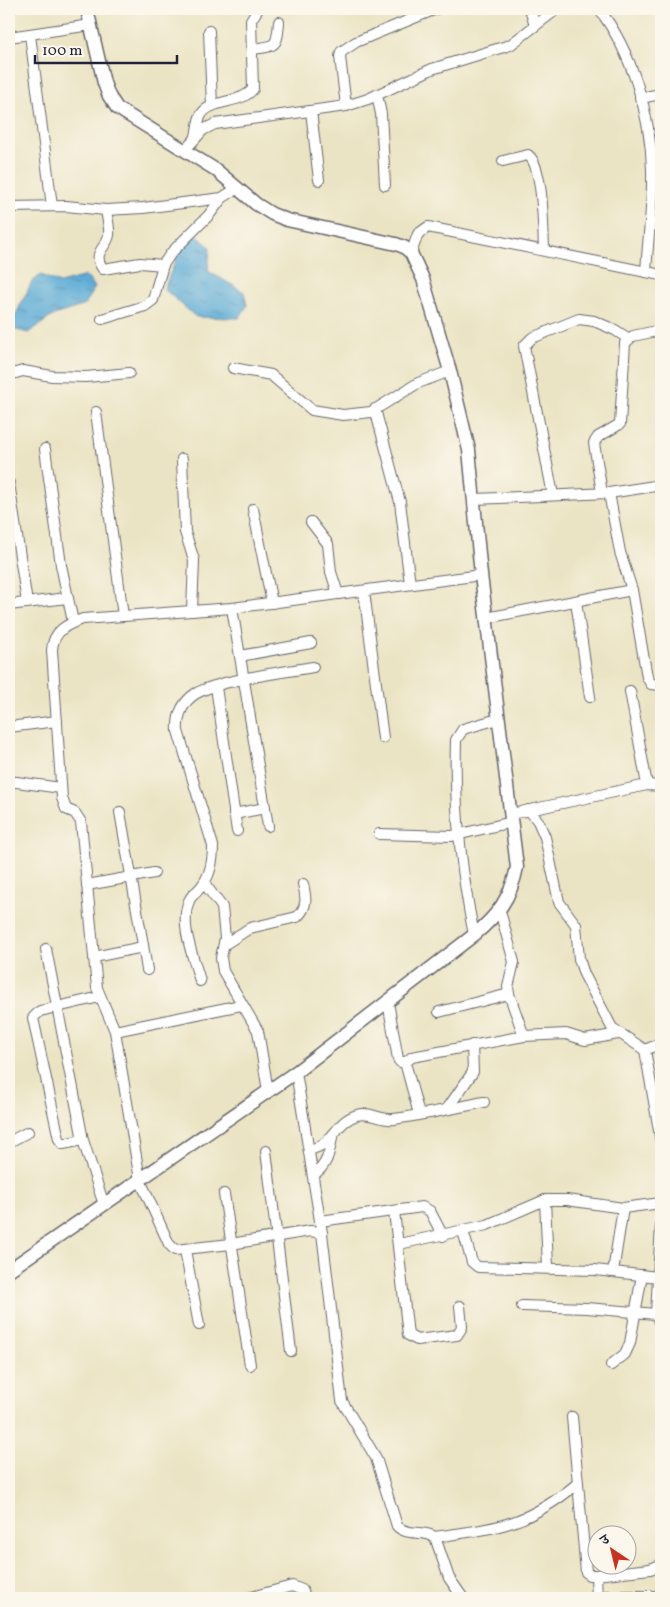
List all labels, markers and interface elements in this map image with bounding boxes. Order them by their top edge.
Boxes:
scale bar [35,32,178,64]
text: 100 m [42,41,82,62]
north arrow [588,1524,638,1574]
text: उ [596,1530,614,1551]

